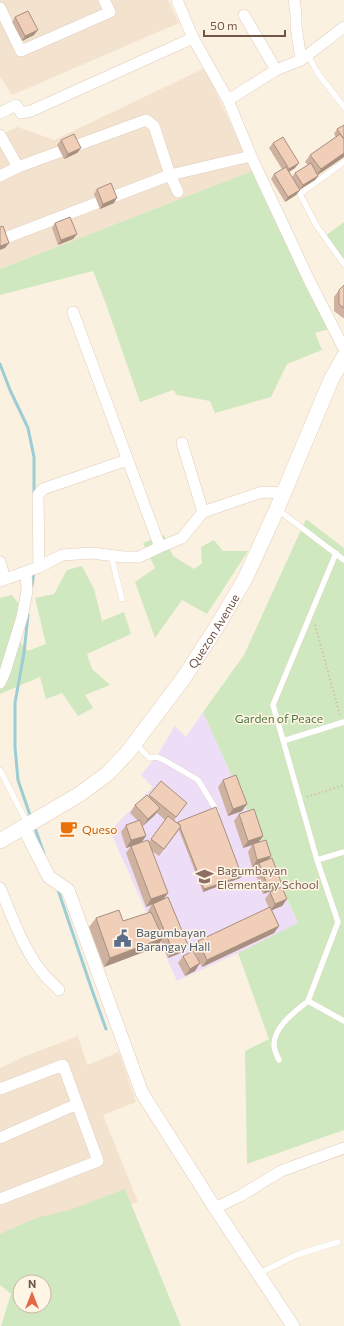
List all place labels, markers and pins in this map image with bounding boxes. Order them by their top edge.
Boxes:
cafe icon: Queso [59,819,79,839]
place label: Queso [82,822,117,836]
place label: Bagumbayan Elementary School [217,863,319,891]
school or university icon: Bagumbayan Elementary School [194,867,214,887]
place label: Bagumbayan Barangay Hall [136,925,210,953]
public building icon: Bagumbayan Barangay Hall [113,929,133,949]

